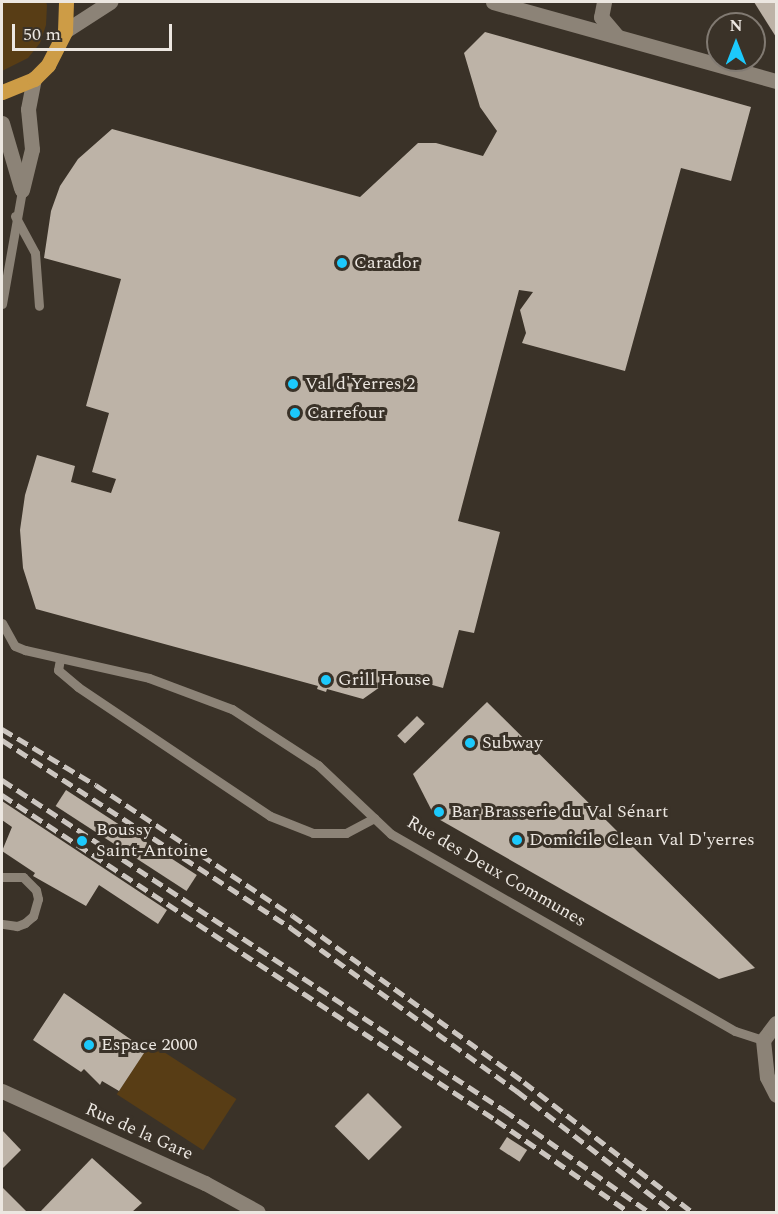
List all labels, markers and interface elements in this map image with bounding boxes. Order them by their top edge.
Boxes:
scale bar [15,12,176,50]
north arrow [706,12,766,72]
text: N [729,14,743,38]
text: 50 m [23,21,61,48]
place label: Carador [354,252,419,274]
marker: Carador [335,256,349,270]
place label: Val d'Yerres 2 [305,373,415,395]
marker: Val d'Yerres 2 [286,377,300,391]
place label: Carrefour [307,402,385,424]
marker: Carrefour [288,406,302,420]
place label: Grill House [338,669,431,691]
marker: Grill House [319,673,333,687]
place label: Subway [482,732,543,754]
marker: Subway [463,736,477,750]
place label: Bar Brasserie du Val Sénart [451,801,668,823]
marker: Bar Brasserie du Val Sénart [432,805,446,819]
street label: Rue des Deux Communes [403,812,589,932]
place label: Boussy Saint-Antoine [96,820,208,862]
place label: Domicile Clean Val D'yerres [529,829,755,851]
marker: Boussy Saint-Antoine [73,832,91,850]
marker: Domicile Clean Val D'yerres [510,833,524,847]
place label: Espace 2000 [101,1034,197,1056]
marker: Espace 2000 [82,1038,96,1052]
street label: Rue de la Gare [82,1099,196,1165]

